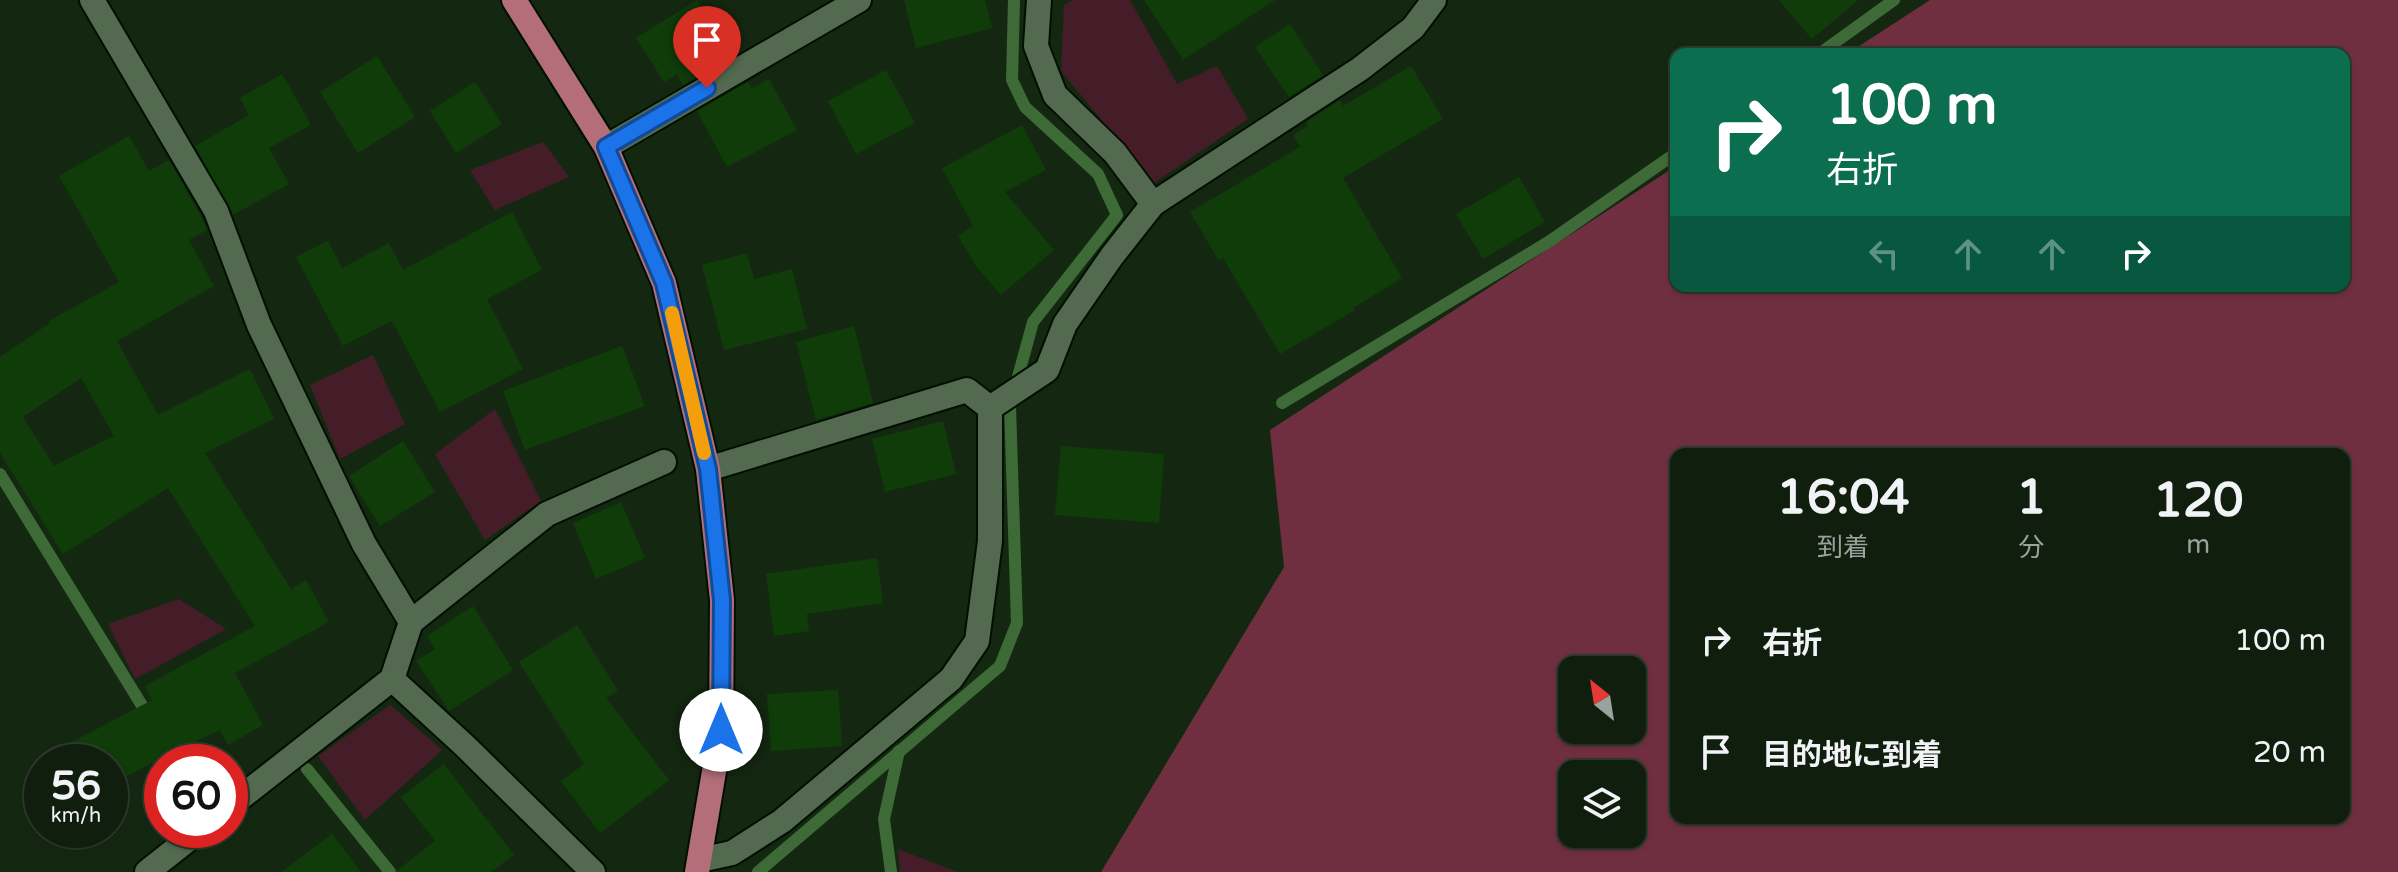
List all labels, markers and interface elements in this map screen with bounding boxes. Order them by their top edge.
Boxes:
pin [673,6,741,88]
icon: arrive [685,18,729,62]
text: 100 m [1826,72,1997,139]
icon: right [1694,80,1798,184]
text: 右折 [1826,149,1898,192]
icon: left [1862,232,1906,276]
icon: ahead [1946,232,1990,276]
icon: ahead [2030,232,2074,276]
icon: right [2114,232,2158,276]
text: 16:04 [1777,469,1910,527]
text: 1 [2016,469,2046,527]
text: 120 [2153,472,2243,530]
text: m [2186,529,2210,560]
text: 到着 [1817,532,1869,563]
text: 分 [2018,532,2044,563]
icon: right [1694,618,1738,662]
text: 100 m [2234,622,2326,659]
text: 右折 [1762,625,1822,662]
north arrow [1558,656,1646,744]
map controls [1558,656,1646,848]
position arrow [679,688,763,772]
icon: arrive [1694,730,1738,774]
text: 20 m [2253,734,2326,771]
text: 目的地に到着 [1762,737,1942,774]
speed limit sign: 60 [144,744,248,848]
button: layers [1558,760,1646,848]
text: 56 [51,762,101,810]
text: km/h [51,804,101,828]

